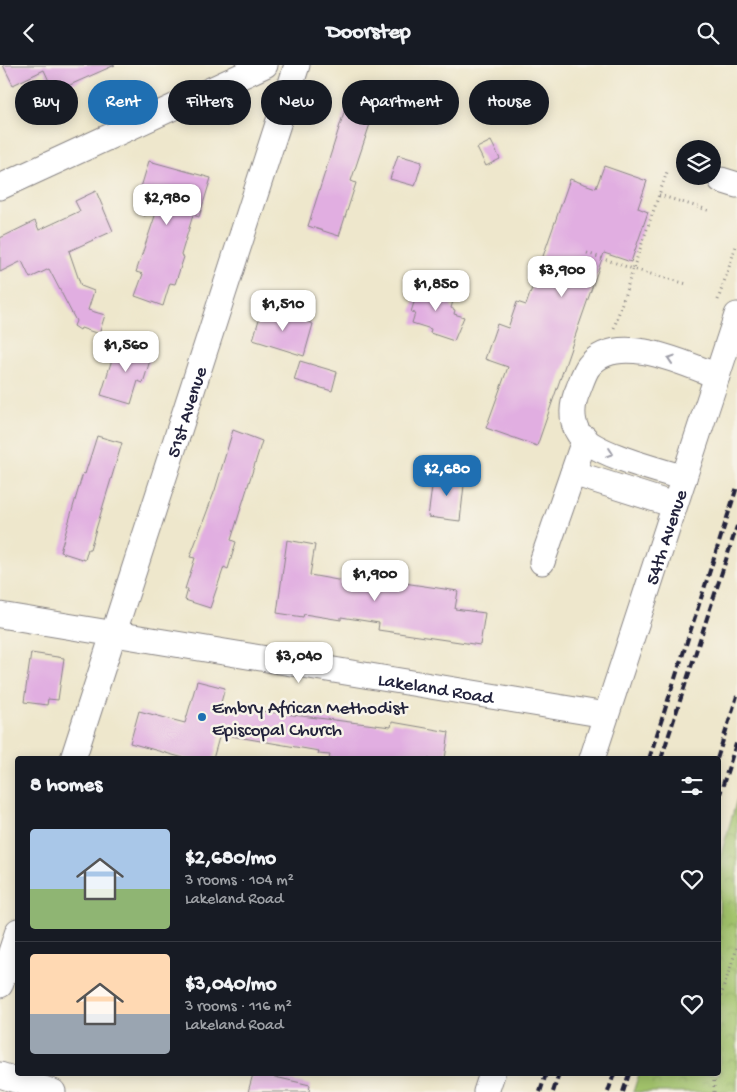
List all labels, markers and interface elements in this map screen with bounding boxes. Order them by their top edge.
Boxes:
icon: back [15,19,43,47]
icon: search [694,19,722,47]
text: Doorstep [326,20,411,46]
chip: Buy [15,80,78,125]
chip: Rent [88,80,158,125]
chip: Filters [168,80,251,125]
chip: New [261,80,332,125]
chip: Apartment [342,80,459,125]
chip: House [469,80,549,125]
map controls [676,140,721,185]
button: layers [676,140,721,185]
pin: $2,980 [126,184,208,226]
text: $2,980 [144,190,190,209]
pin: $3,900 [521,255,603,298]
text: $3,900 [539,262,585,281]
pin: $1,850 [395,269,477,312]
text: $1,850 [414,276,458,295]
pin: $1,510 [242,289,324,332]
text: $1,510 [262,296,304,315]
pin: $1,560 [85,331,167,373]
text: $1,560 [104,337,148,356]
one-way arrow [668,355,676,365]
street label: 51st Avenue [163,364,214,461]
one-way arrow [605,447,614,457]
pin: $2,680 [406,455,488,497]
text: $2,680 [424,461,470,480]
street label: 54th Avenue [642,487,694,588]
pin: $1,900 [334,559,416,602]
text: $1,900 [353,566,397,585]
pin: $3,040 [258,641,340,684]
text: $3,040 [276,648,322,667]
street label: Lakeland Road [376,670,497,712]
place label: Embry African Methodist Episcopal Church [212,698,409,743]
marker: Embry African Methodist Episcopal Church [196,711,208,723]
icon: filters [678,772,706,800]
text: 8 homes [30,774,102,799]
text: $2,680/mo [185,847,276,872]
icon: home [70,849,130,909]
icon: heart [678,865,706,893]
text: 3 rooms · 104 m² [185,872,294,891]
text: Lakeland Road [185,891,283,910]
text: $3,040/mo [185,973,277,998]
icon: home [70,974,130,1034]
icon: heart [678,990,706,1018]
text: 3 rooms · 116 m² [185,998,292,1017]
text: Lakeland Road [185,1017,283,1036]

